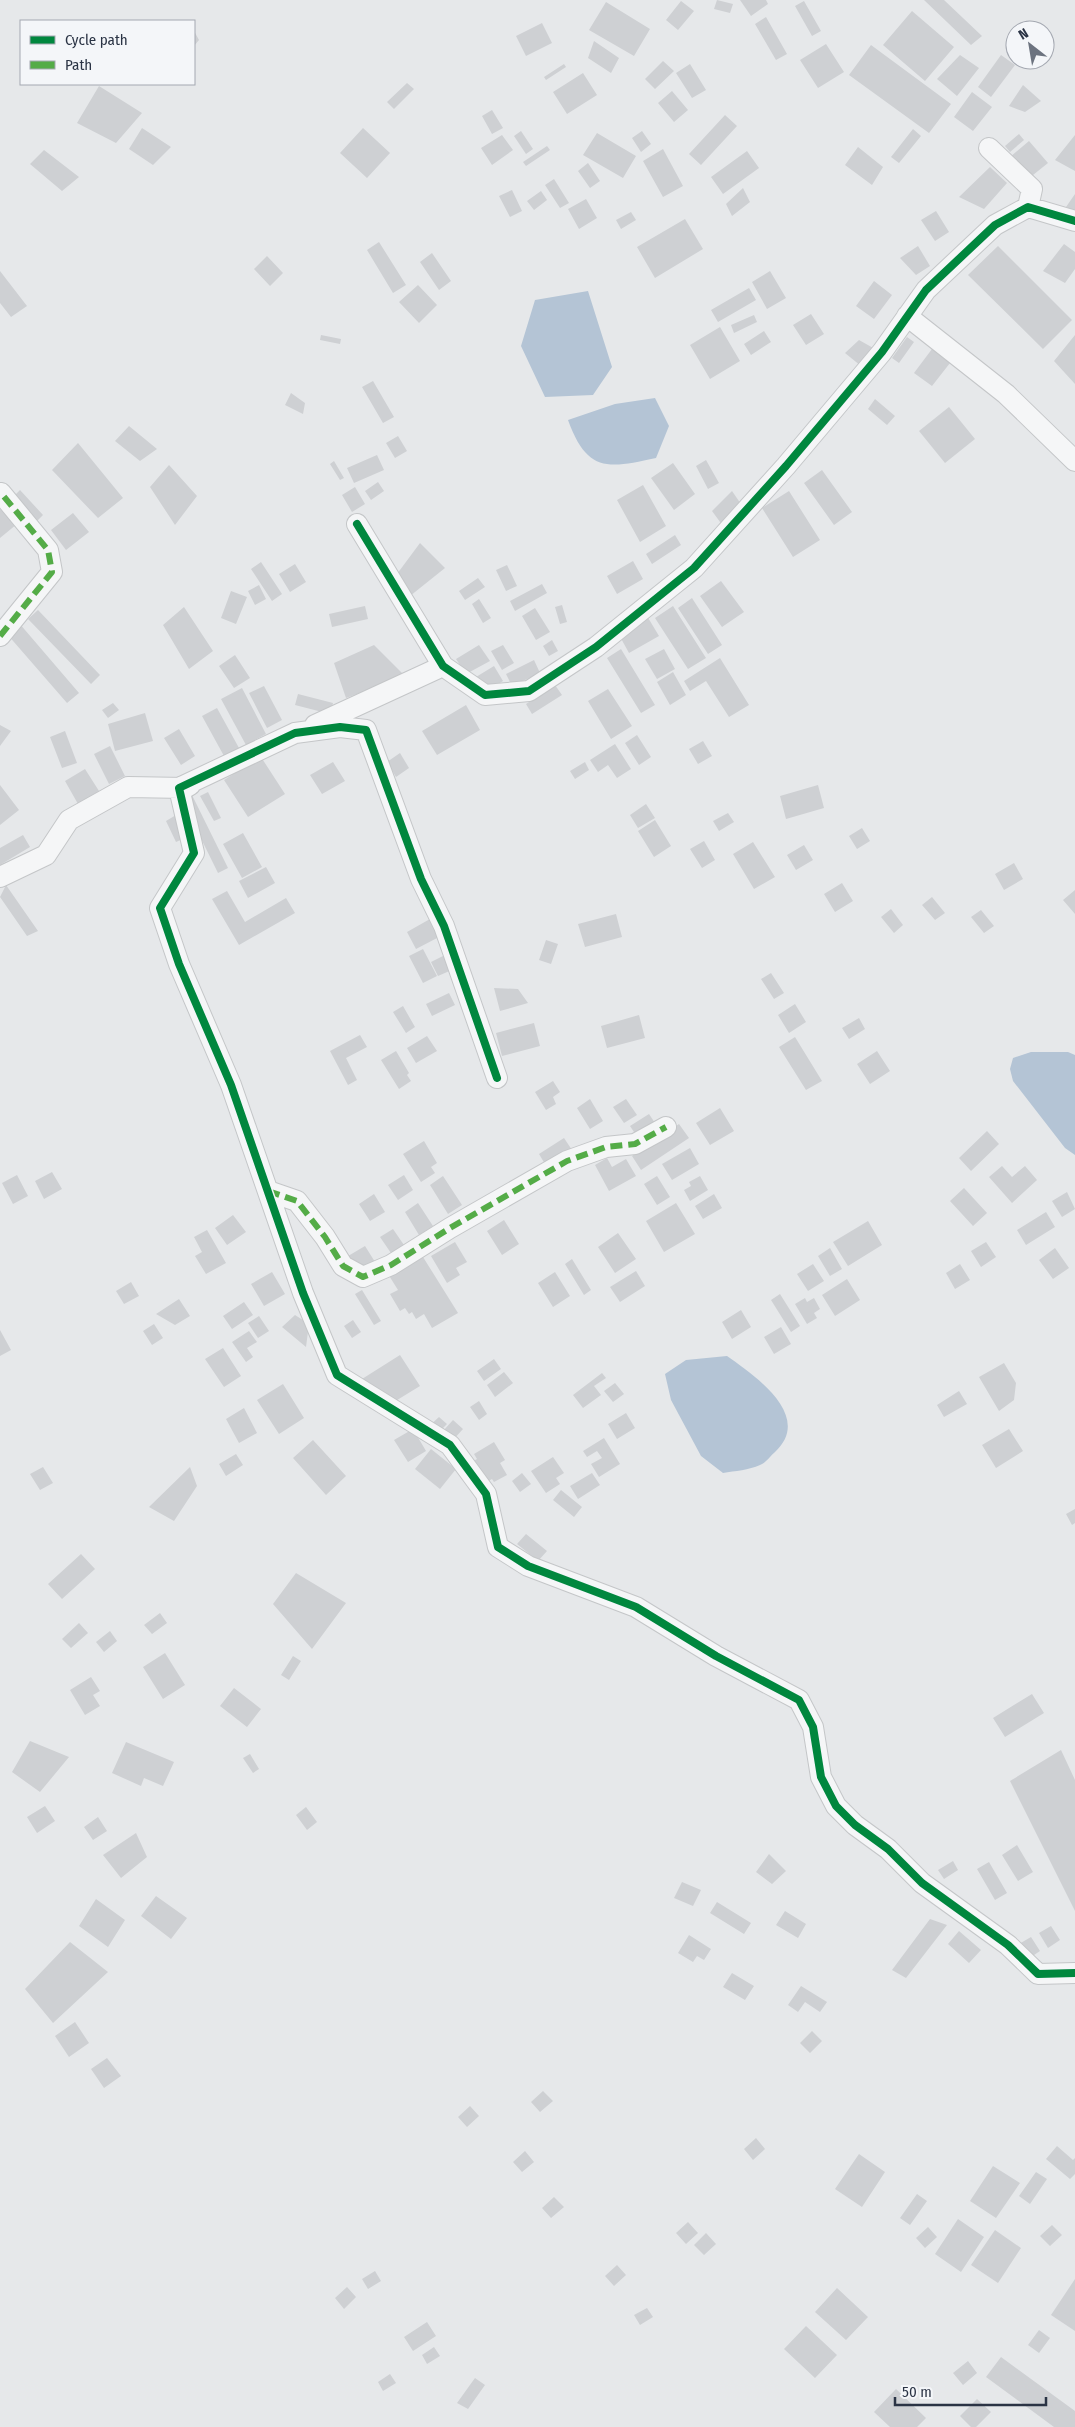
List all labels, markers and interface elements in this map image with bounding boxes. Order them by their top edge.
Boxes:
legend [20,20,195,85]
north arrow [1005,20,1055,70]
text: N [1016,25,1032,44]
text: Cycle path [65,31,128,49]
text: Path [65,56,92,74]
scale bar [895,2374,1046,2406]
text: 50 m [902,2383,932,2401]

